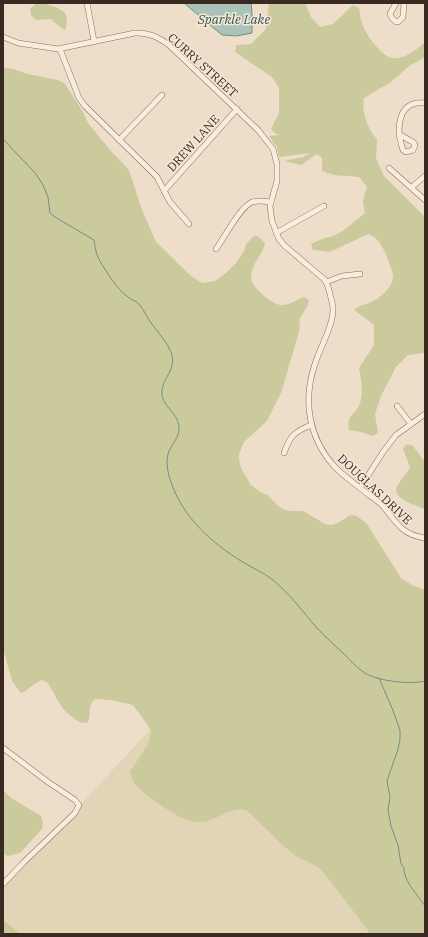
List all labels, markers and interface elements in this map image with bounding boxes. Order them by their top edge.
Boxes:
water label: Sparkle Lake [197,11,270,28]
street label: CURRY STREET [165,30,241,100]
street label: DREW LANE [164,112,222,174]
street label: DOUGLAS DRIVE [335,451,415,527]

